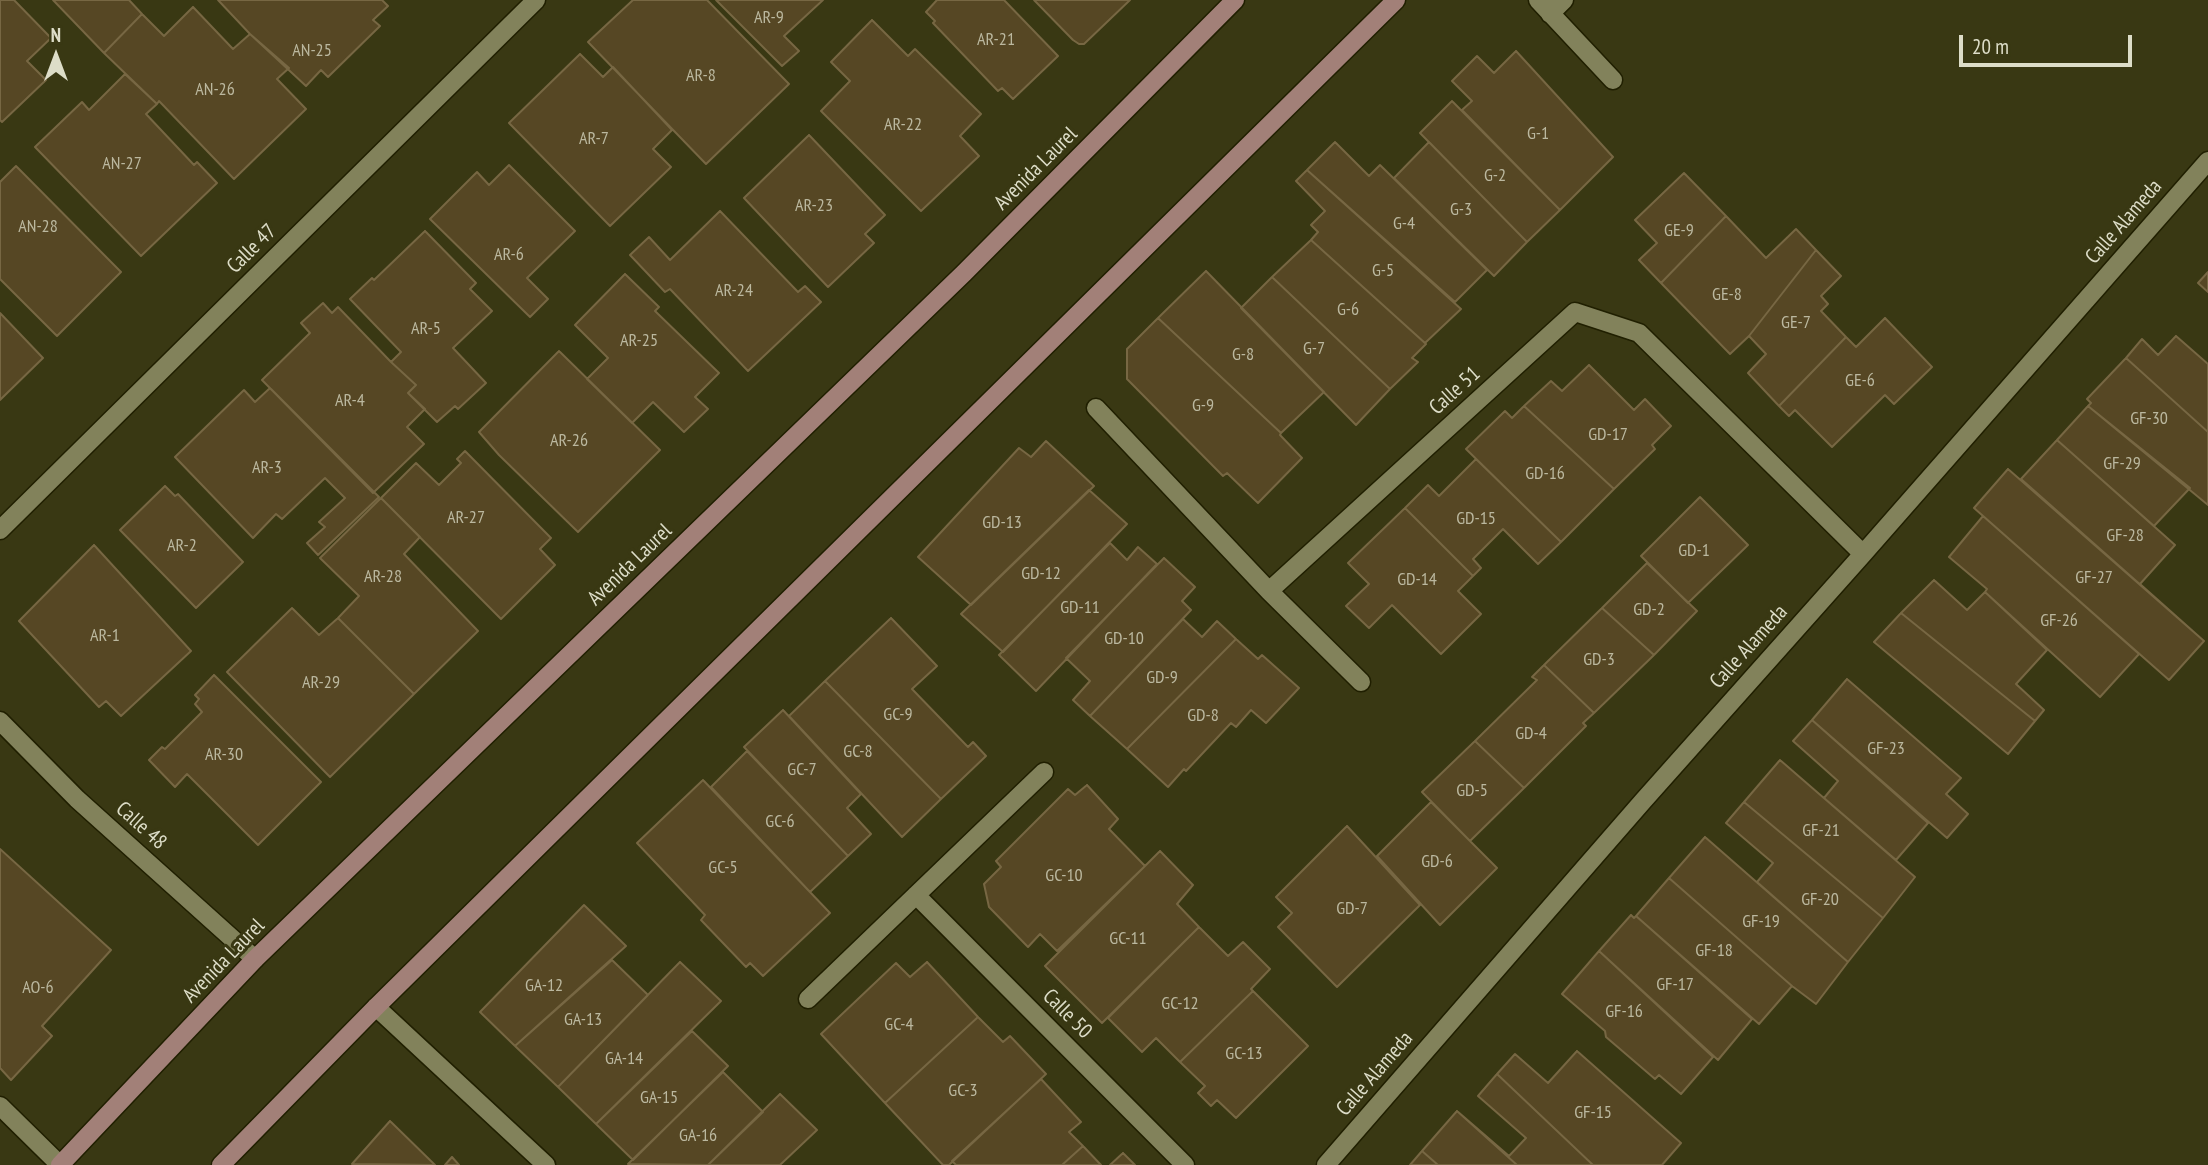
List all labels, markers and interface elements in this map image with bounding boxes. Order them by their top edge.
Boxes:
house number: AR-9 [754,7,784,29]
north arrow [21,21,91,91]
scale bar [1963,21,2136,65]
text: N [51,23,61,47]
house number: AR-21 [977,29,1015,51]
text: 20 m [1972,33,2009,60]
house number: AN-25 [292,40,332,62]
house number: AR-8 [686,65,716,87]
house number: AN-26 [195,79,235,101]
house number: AR-22 [884,114,922,136]
street label: Avenida Laurel [989,122,1083,216]
house number: G-1 [1527,123,1549,145]
house number: AR-7 [579,128,609,150]
house number: AN-27 [102,153,142,175]
house number: G-2 [1484,165,1506,187]
street label: Calle Alameda [2080,175,2168,269]
house number: AR-23 [795,195,833,217]
house number: G-3 [1450,199,1472,221]
house number: G-4 [1393,213,1415,235]
house number: AN-28 [18,216,58,238]
street label: Calle 47 [222,219,282,279]
house number: GE-9 [1664,220,1694,242]
house number: AR-6 [494,244,524,266]
house number: G-5 [1372,260,1394,282]
house number: AR-24 [715,280,753,302]
house number: GE-8 [1712,284,1742,306]
house number: G-6 [1337,299,1359,321]
house number: GE-7 [1781,312,1811,334]
house number: AR-5 [411,318,441,340]
house number: AR-25 [620,330,658,352]
house number: G-7 [1303,338,1325,360]
house number: G-8 [1232,344,1254,366]
street label: Calle 51 [1424,362,1486,420]
house number: GE-6 [1845,370,1875,392]
house number: AR-4 [335,390,365,412]
house number: G-9 [1192,395,1214,417]
house number: GF-30 [2130,408,2168,430]
house number: GD-17 [1588,424,1628,446]
house number: AR-26 [550,430,588,452]
house number: GF-29 [2103,453,2141,475]
house number: AR-3 [252,457,282,479]
house number: GD-16 [1525,463,1565,485]
house number: AR-27 [447,507,485,529]
house number: GD-15 [1456,508,1496,530]
house number: GD-13 [982,512,1022,534]
street label: Avenida Laurel [583,519,677,611]
house number: GF-28 [2106,525,2144,547]
house number: AR-2 [167,535,197,557]
house number: GD-1 [1678,540,1710,562]
house number: GD-12 [1021,563,1061,585]
house number: AR-28 [364,566,402,588]
house number: GF-27 [2075,567,2113,589]
house number: GD-14 [1397,569,1437,591]
house number: GD-11 [1060,597,1100,619]
house number: GD-2 [1633,599,1665,621]
street label: Calle Alameda [1705,600,1793,694]
house number: GF-26 [2040,610,2078,632]
house number: AR-1 [90,625,120,647]
house number: GD-10 [1104,628,1144,650]
house number: GD-3 [1583,649,1615,671]
house number: GD-9 [1146,667,1178,689]
house number: AR-29 [302,672,340,694]
house number: GC-9 [883,704,913,726]
house number: GD-8 [1187,705,1219,727]
house number: GD-4 [1515,723,1547,745]
house number: GF-23 [1867,738,1905,760]
house number: GC-8 [843,741,873,763]
house number: AR-30 [205,744,243,766]
house number: GC-7 [787,759,817,781]
house number: GD-5 [1456,780,1488,802]
street label: Calle 48 [110,797,172,855]
house number: GC-6 [765,811,795,833]
house number: GF-21 [1802,820,1840,842]
house number: GD-6 [1421,851,1453,873]
house number: GC-5 [708,857,738,879]
house number: GC-10 [1045,865,1083,887]
house number: GF-20 [1801,889,1839,911]
house number: GD-7 [1336,898,1368,920]
house number: GF-19 [1742,911,1780,933]
street label: Avenida Laurel [178,914,270,1008]
house number: GC-11 [1109,928,1147,950]
house number: GF-18 [1695,940,1733,962]
house number: GF-17 [1656,974,1694,996]
house number: GA-12 [525,975,563,997]
house number: AO-6 [22,977,54,999]
street label: Calle 50 [1037,984,1097,1044]
house number: GC-12 [1161,993,1199,1015]
house number: GF-16 [1605,1001,1643,1023]
house number: GA-13 [564,1009,602,1031]
house number: GC-4 [884,1014,914,1036]
street label: Calle Alameda [1331,1027,1419,1121]
house number: GC-13 [1225,1043,1263,1065]
house number: GA-14 [605,1048,643,1070]
house number: GC-3 [948,1080,978,1102]
house number: GA-15 [640,1087,678,1109]
house number: GF-15 [1574,1102,1612,1124]
house number: GA-16 [679,1125,717,1147]

